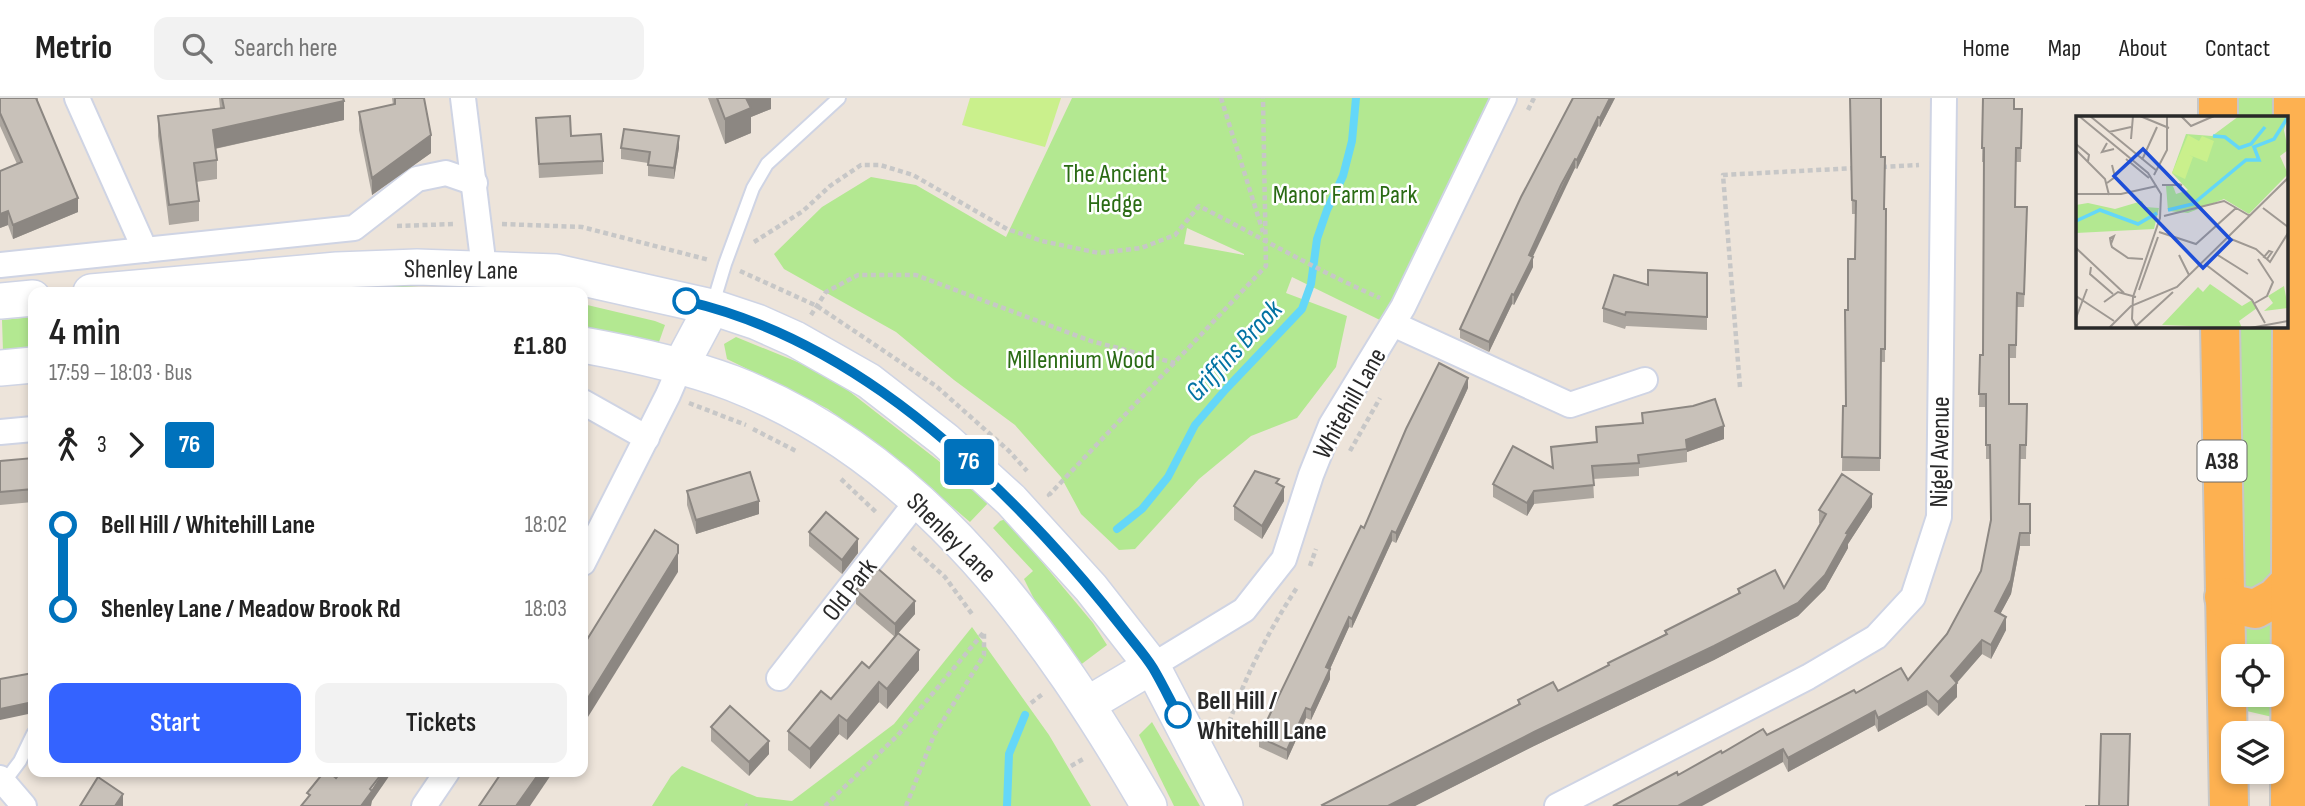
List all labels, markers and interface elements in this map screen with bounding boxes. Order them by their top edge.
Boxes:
search box [154,17,644,80]
text: Metrio [35,28,112,68]
icon: search [178,29,216,67]
text: Search here [234,33,337,64]
text: Home [1962,34,2010,63]
text: Map [2048,34,2081,63]
text: About [2119,34,2167,63]
text: Contact [2205,34,2270,63]
inset map [2076,116,2288,327]
park label: The Ancient Hedge [1063,159,1167,220]
park label: Manor Farm Park [1273,180,1417,211]
street label: Shenley Lane [404,254,518,287]
unlabelled marker [673,288,699,314]
water label: Griffins Brook [1179,292,1290,408]
text: 4 min [49,310,121,355]
text: £1.80 [512,331,567,362]
street label: Whitehill Lane [1307,343,1393,465]
park label: Millennium Wood [1007,345,1155,376]
text: 17:59 – 18:03 · Bus [49,359,192,387]
street label: Nigel Avenue [1924,396,1957,508]
icon: walk [49,426,87,464]
icon: forward [117,426,155,464]
text: 76 [179,430,200,459]
text: 3 [97,431,107,459]
line badge: 76 [937,439,1000,485]
road number: A38 [2198,440,2246,482]
text: 76 [958,447,980,476]
street label: Shenley Lane [900,487,1002,589]
text: Bell Hill / Whitehill Lane [101,510,315,541]
text: 18:02 [525,511,567,539]
street label: Old Park [816,552,884,627]
text: Shenley Lane / Meadow Brook Rd [101,594,401,625]
text: 18:03 [525,595,567,623]
map controls [2221,644,2284,784]
button: locate [2221,644,2284,707]
button: Start [49,683,301,763]
button: Tickets [315,683,567,763]
place label: Bell Hill / Whitehill Lane [1197,686,1327,747]
marker: Bell Hill / Whitehill Lane [1165,702,1191,728]
button: layers [2221,721,2284,784]

